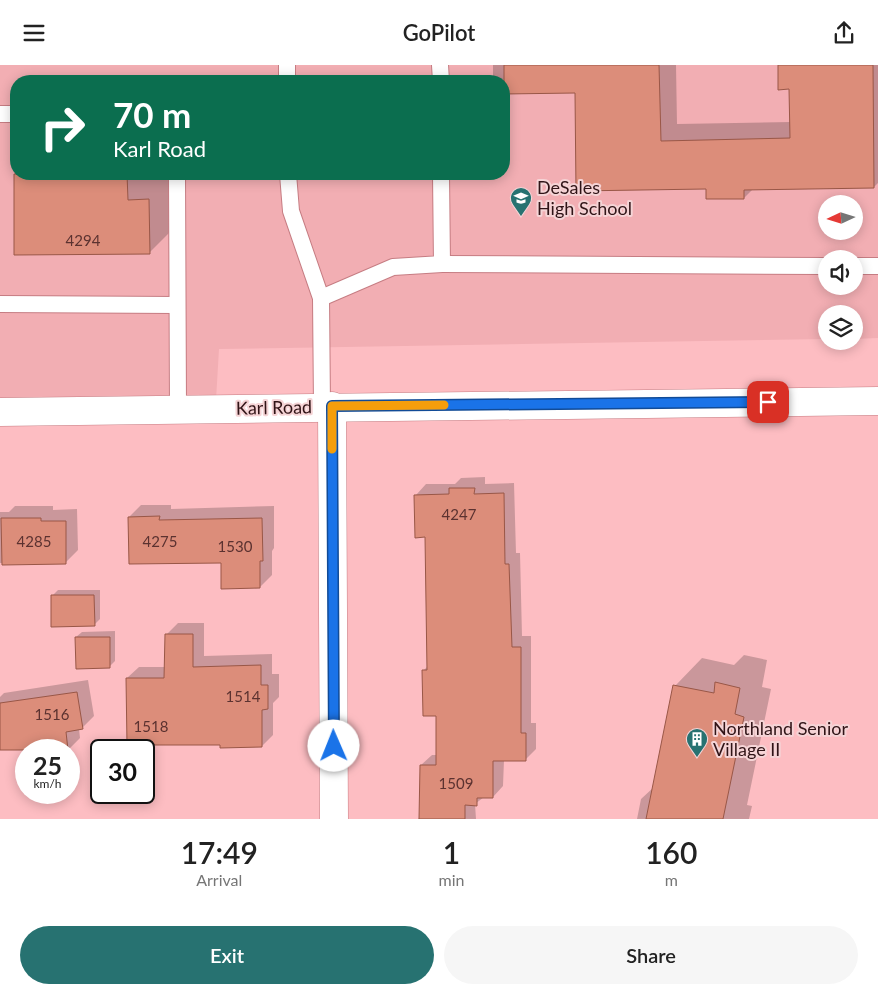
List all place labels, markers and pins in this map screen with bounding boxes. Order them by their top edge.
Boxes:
place label: DeSales High School [537,176,632,219]
school or university icon: DeSales High School [509,186,533,217]
pin [747,381,789,423]
place label: Northland Senior Village II [713,717,848,760]
building icon: Northland Senior Village II [685,727,709,758]

